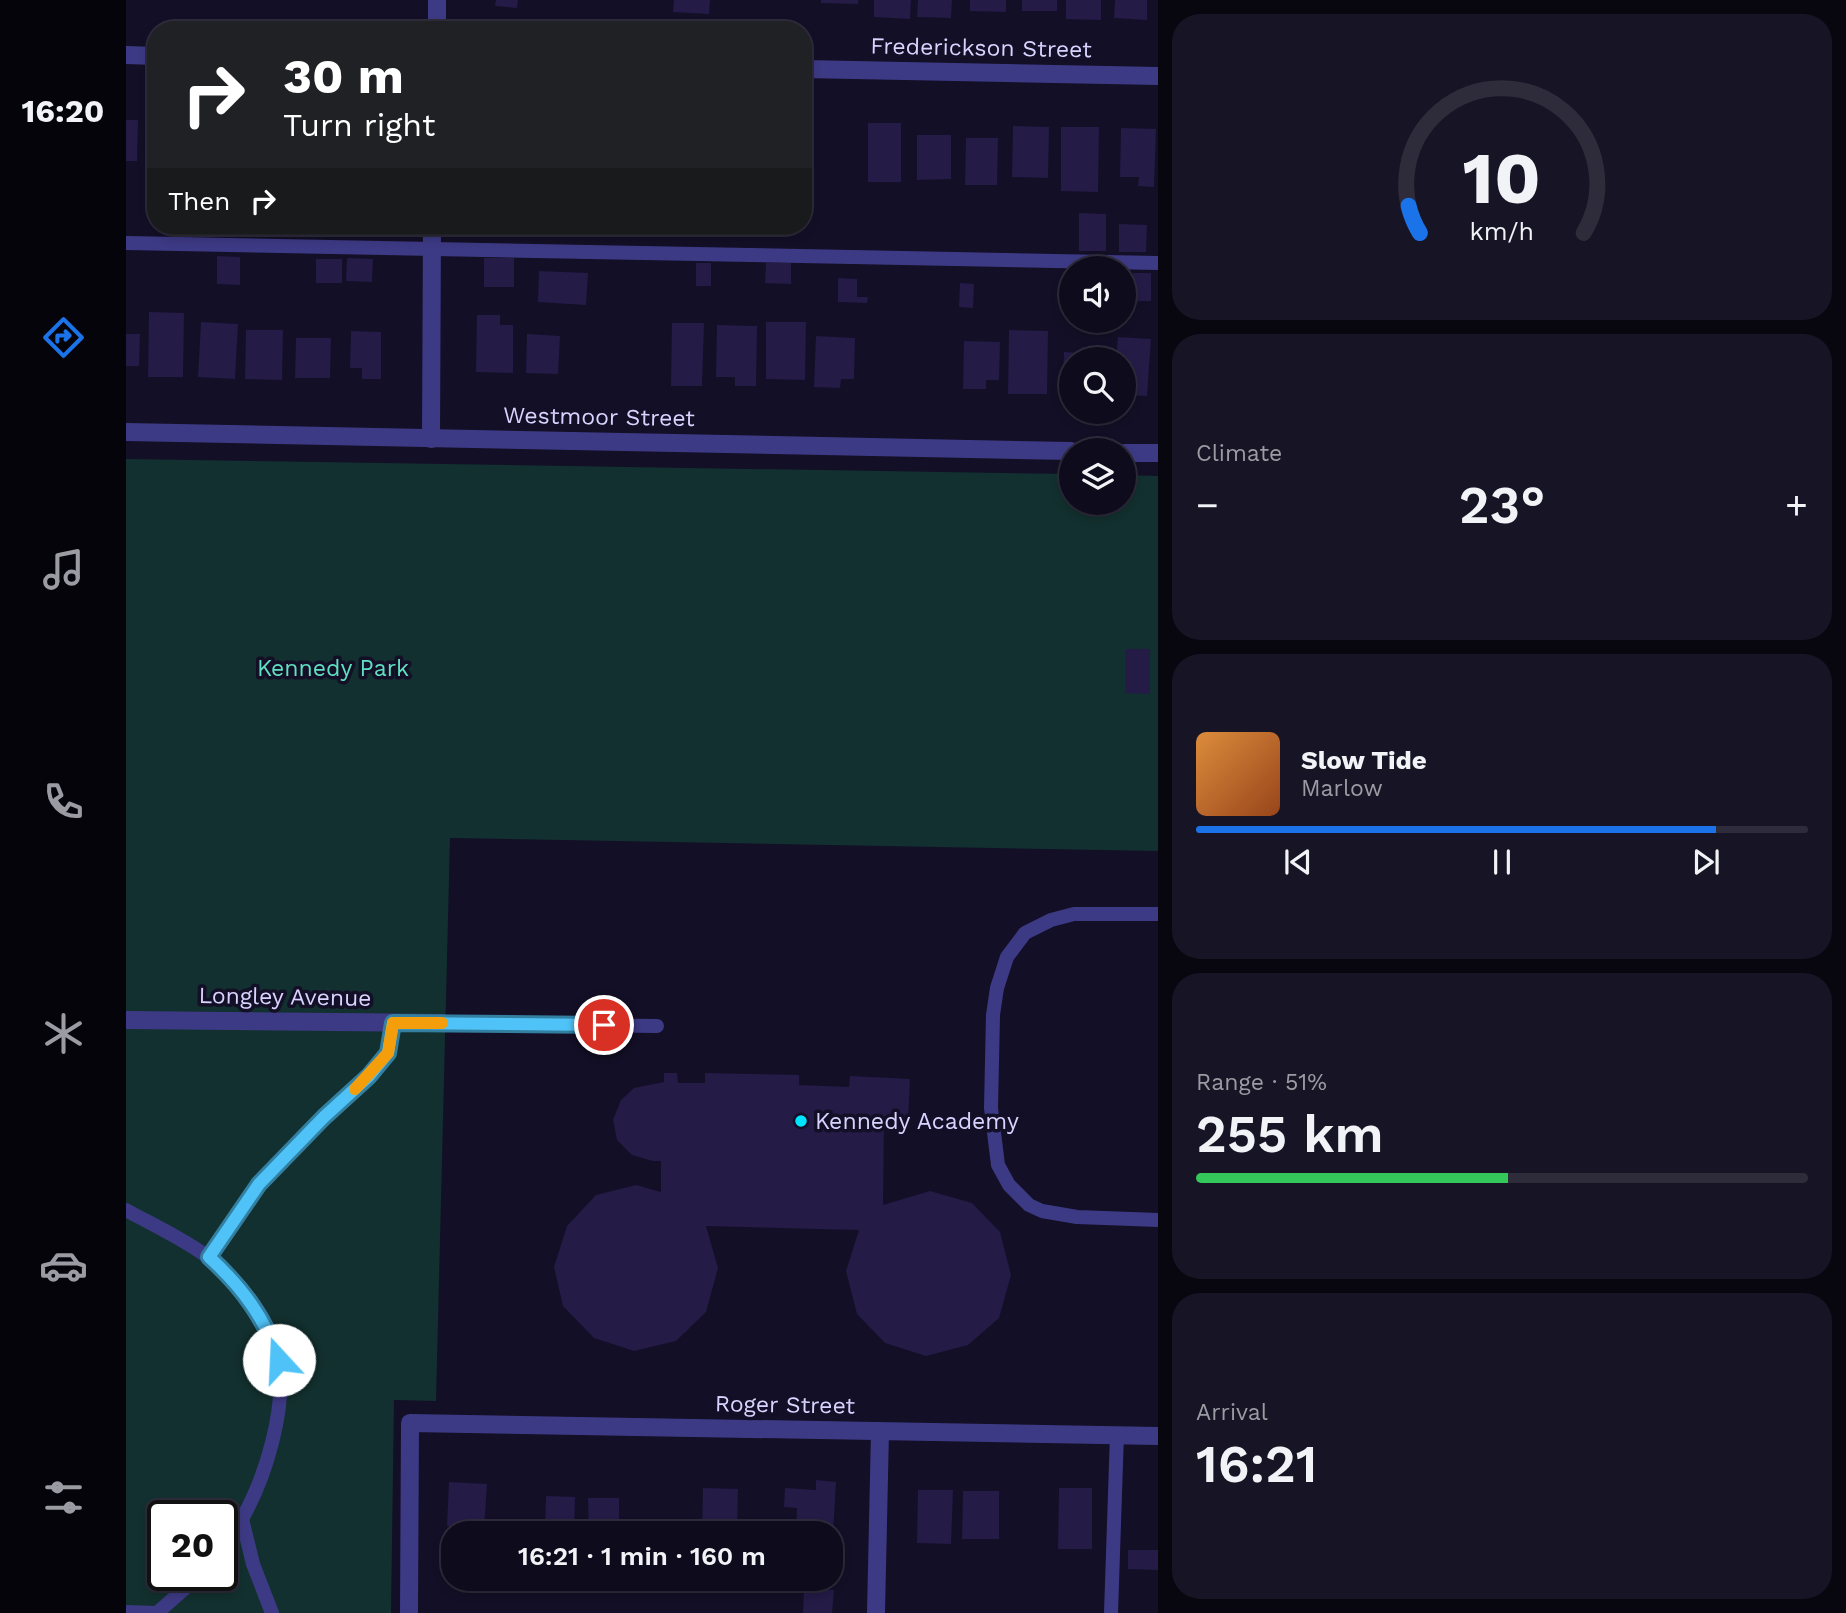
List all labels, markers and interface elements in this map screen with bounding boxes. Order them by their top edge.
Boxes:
street label: Frederickson Street [870,33,1092,63]
text: 30 m [283,47,404,105]
icon: right [168,49,259,140]
text: 16:20 [22,92,104,130]
text: Turn right [283,106,435,144]
text: 10 [1463,135,1541,221]
icon: right [244,182,282,220]
text: Then [168,186,230,216]
text: km/h [1470,217,1534,246]
map controls [1059,256,1136,515]
button: sound [1059,256,1136,333]
icon: directions [39,313,88,362]
button: search [1059,347,1136,424]
street label: Westmoor Street [503,402,695,432]
button: layers [1059,438,1136,515]
text: Climate [1196,440,1282,467]
text: 23° [1459,475,1545,536]
text: − [1196,483,1219,527]
text: + [1785,483,1808,527]
icon: music [39,545,88,594]
park label: Kennedy Park [257,655,409,682]
text: Slow Tide [1301,745,1427,775]
text: Marlow [1301,775,1383,802]
icon: phone [39,777,88,826]
icon: previous [1279,843,1317,881]
icon: pause [1483,843,1521,881]
icon: next [1687,843,1725,881]
street label: Longley Avenue [198,982,372,1012]
pin [574,995,634,1055]
icon: arrive [585,1006,623,1044]
icon: climate [39,1009,88,1058]
text: Range · 51% [1196,1069,1327,1096]
text: 255 km [1196,1104,1384,1165]
place label: Kennedy Academy [815,1108,1019,1135]
marker: Kennedy Academy [793,1113,809,1129]
icon: car [39,1241,88,1290]
position arrow [242,1323,316,1397]
street label: Roger Street [715,1390,856,1420]
text: Arrival [1196,1399,1268,1426]
text: 16:21 [1196,1434,1317,1495]
icon: filters [39,1473,88,1522]
speed limit sign: 20 [147,1500,238,1591]
text: 16:21 · 1 min · 160 m [518,1541,766,1571]

